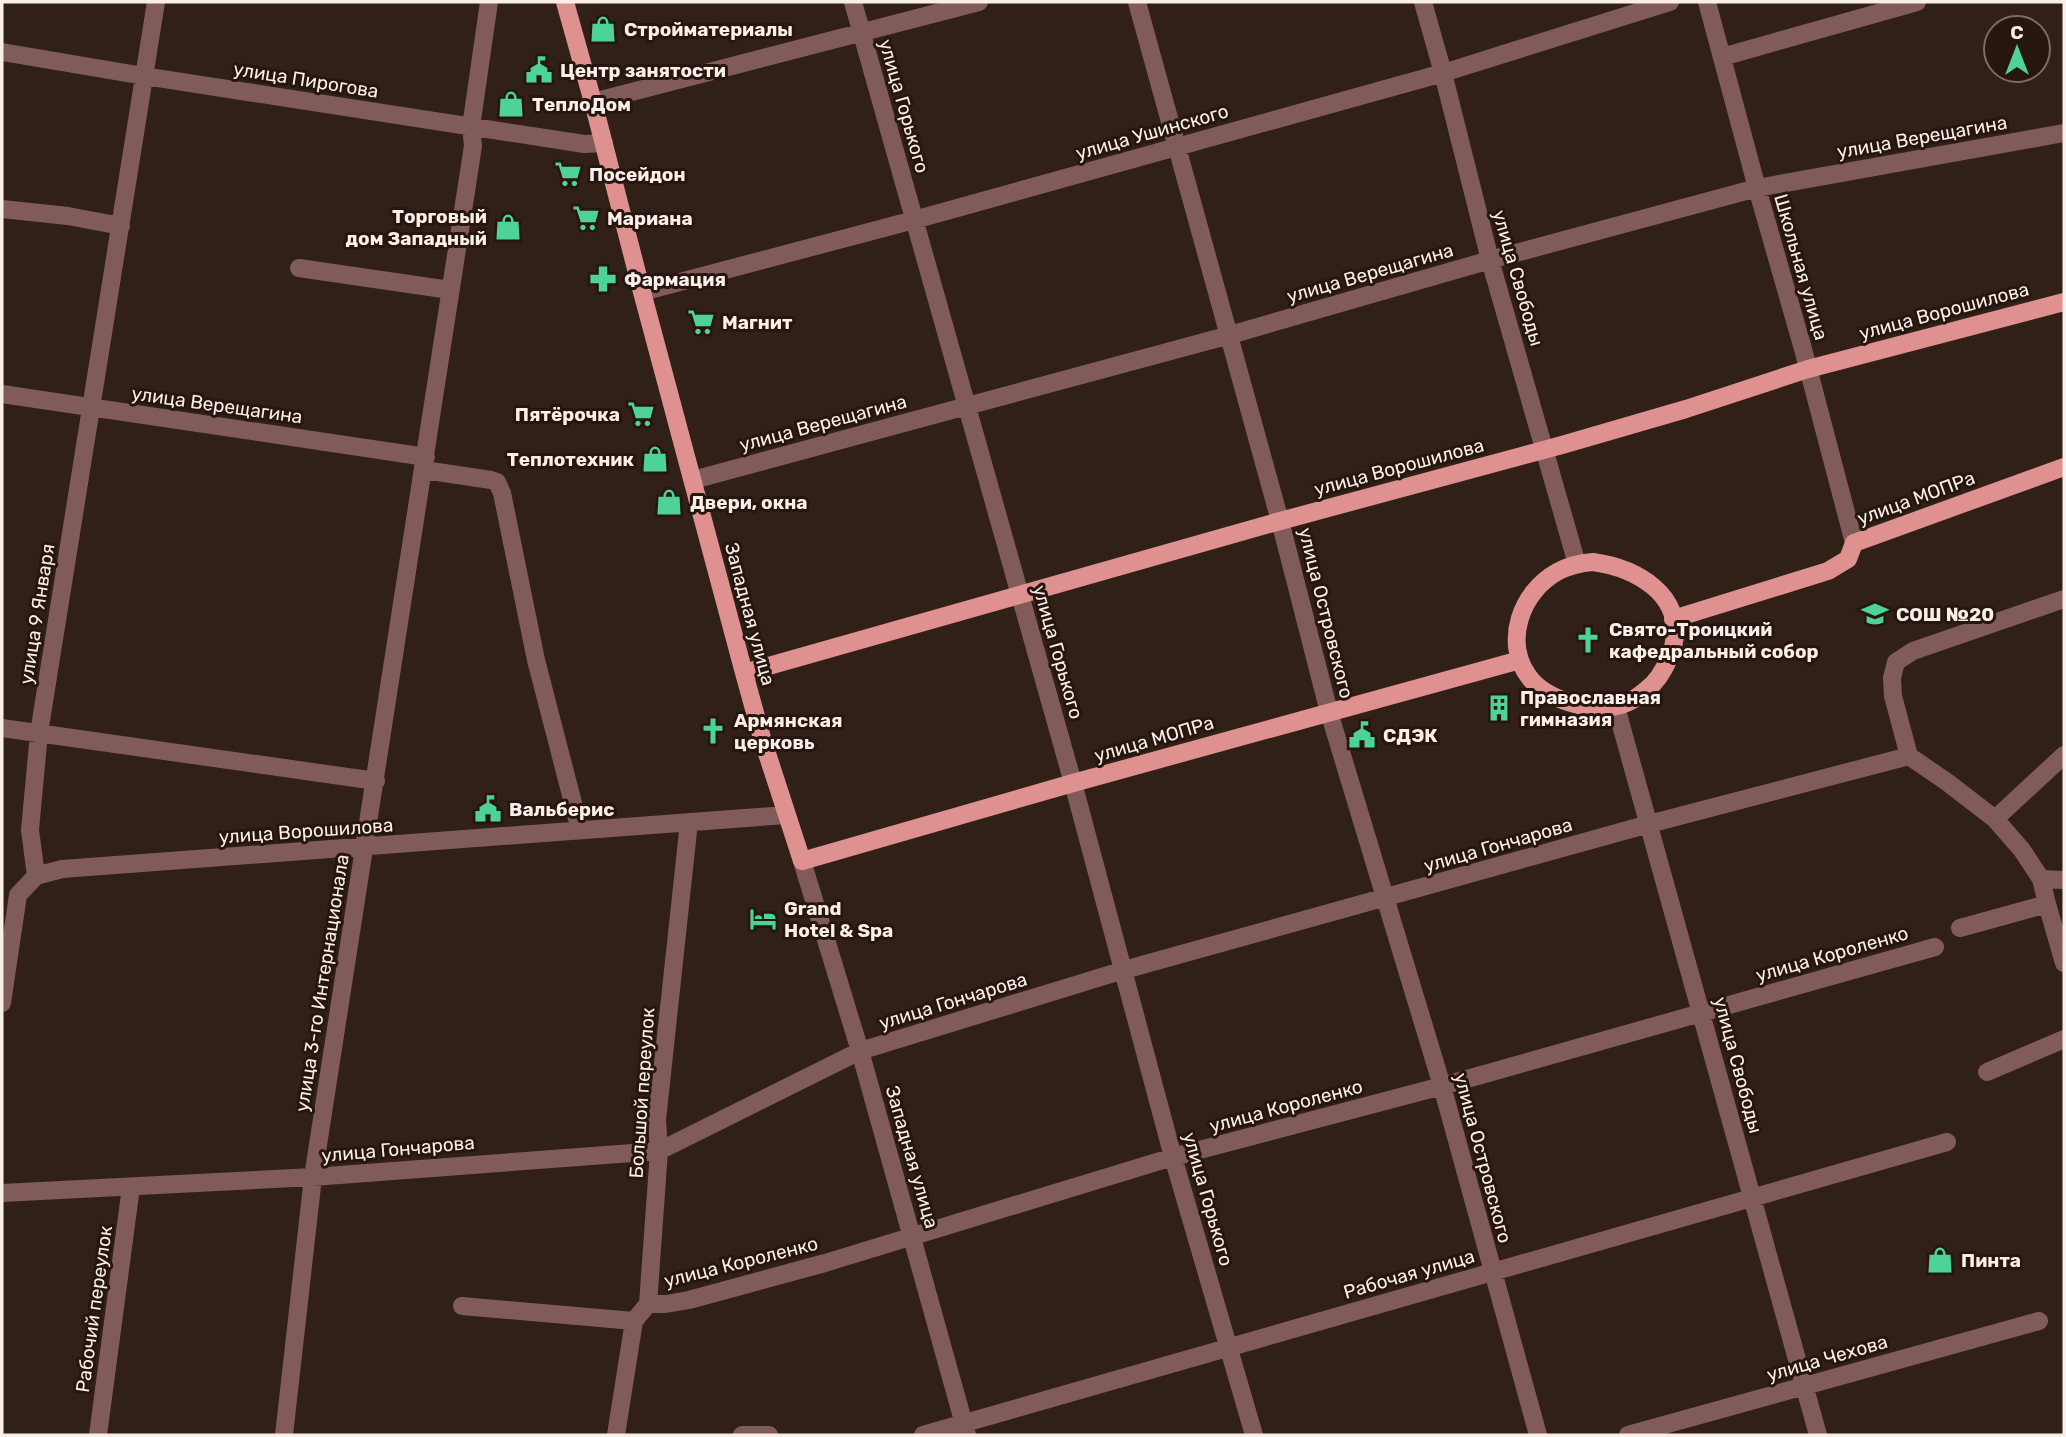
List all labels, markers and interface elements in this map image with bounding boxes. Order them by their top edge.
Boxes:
shop icon: Стройматериалы [588,14,618,44]
north arrow [1982,14,2052,84]
place label: Стройматериалы [624,18,793,41]
text: С [2010,21,2024,44]
street label: улица Горького [874,36,934,176]
public building icon: Центр занятости [524,55,554,85]
street label: улица Пирогова [232,57,380,103]
place label: Центр занятости [560,59,726,82]
shop icon: ТеплоДом [496,89,526,119]
place label: ТеплоДом [532,93,631,116]
street label: улица Ушинского [1073,99,1231,165]
street label: улица Верещагина [1835,111,2009,163]
supermarket icon: Посейдон [553,159,583,189]
place label: Посейдон [589,163,686,186]
street label: Школьная улица [1769,191,1833,343]
supermarket icon: Мариана [571,203,601,233]
place label: Торговый дом Западный [346,205,487,250]
place label: Мариана [607,207,693,230]
street label: улица Свободы [1488,207,1548,349]
shop icon: Торговый дом Западный [493,212,523,242]
street label: улица Верещагина [1284,238,1456,308]
pharmacy icon: Фармация [588,264,618,294]
place label: Фармация [624,268,726,291]
street label: улица Ворошилова [1857,277,2031,345]
supermarket icon: Магнит [686,307,716,337]
place label: Магнит [722,311,793,334]
street label: улица Верещагина [130,382,304,428]
street label: улица Верещагина [737,390,909,456]
supermarket icon: Пятёрочка [626,399,656,429]
place label: Пятёрочка [515,403,620,426]
street label: улица Ворошилова [1312,433,1486,501]
shop icon: Теплотехник [640,444,670,474]
place label: Теплотехник [507,448,634,471]
street label: улица МОПРа [1854,466,1978,530]
shop icon: Двери, окна [654,487,684,517]
place label: Двери, окна [690,491,808,514]
street label: улица Островского [1294,525,1358,701]
street label: Западная улица [720,540,780,688]
street label: улица 9 Января [15,542,59,686]
street label: улица Горького [1028,582,1088,722]
school or university icon: СОШ №20 [1860,599,1890,629]
place label: СОШ №20 [1896,603,1994,626]
place label: Свято-Троицкий кафедральный собор [1609,618,1819,663]
church icon: Свято-Троицкий кафедральный собор [1573,625,1603,655]
place label: Православная гимназия [1520,686,1661,731]
building icon: Православная гимназия [1484,693,1514,723]
place label: Армянская церковь [734,709,842,754]
street label: улица МОПРа [1091,711,1217,767]
church icon: Армянская церковь [698,716,728,746]
public building icon: СДЭК [1347,720,1377,750]
place label: СДЭК [1383,724,1438,747]
public building icon: Вальберис [473,794,503,824]
place label: Вальберис [509,798,614,821]
street label: улица Ворошилова [218,813,394,849]
street label: улица Гончарова [1421,813,1575,877]
street label: улица 3-го Интернационала [290,852,354,1114]
place label: Grand Hotel & Spa [784,897,893,942]
hotel icon: Grand Hotel & Spa [748,904,778,934]
street label: улица Короленко [1753,921,1911,987]
street label: улица Гончарова [876,968,1030,1034]
street label: улица Свободы [1709,994,1767,1136]
street label: Большой переулок [625,1007,659,1179]
street label: улица Островского [1449,1070,1517,1246]
street label: улица Короленко [1207,1074,1365,1138]
street label: Западная улица [881,1083,943,1231]
street label: улица Горького [1178,1129,1238,1269]
street label: улица Гончарова [320,1131,476,1167]
street label: Рабочий переулок [71,1224,117,1394]
street label: улица Короленко [662,1232,820,1292]
street label: Рабочая улица [1341,1244,1477,1304]
shop icon: Пинта [1925,1245,1955,1275]
place label: Пинта [1961,1249,2021,1272]
street label: улица Чехова [1764,1330,1890,1386]

